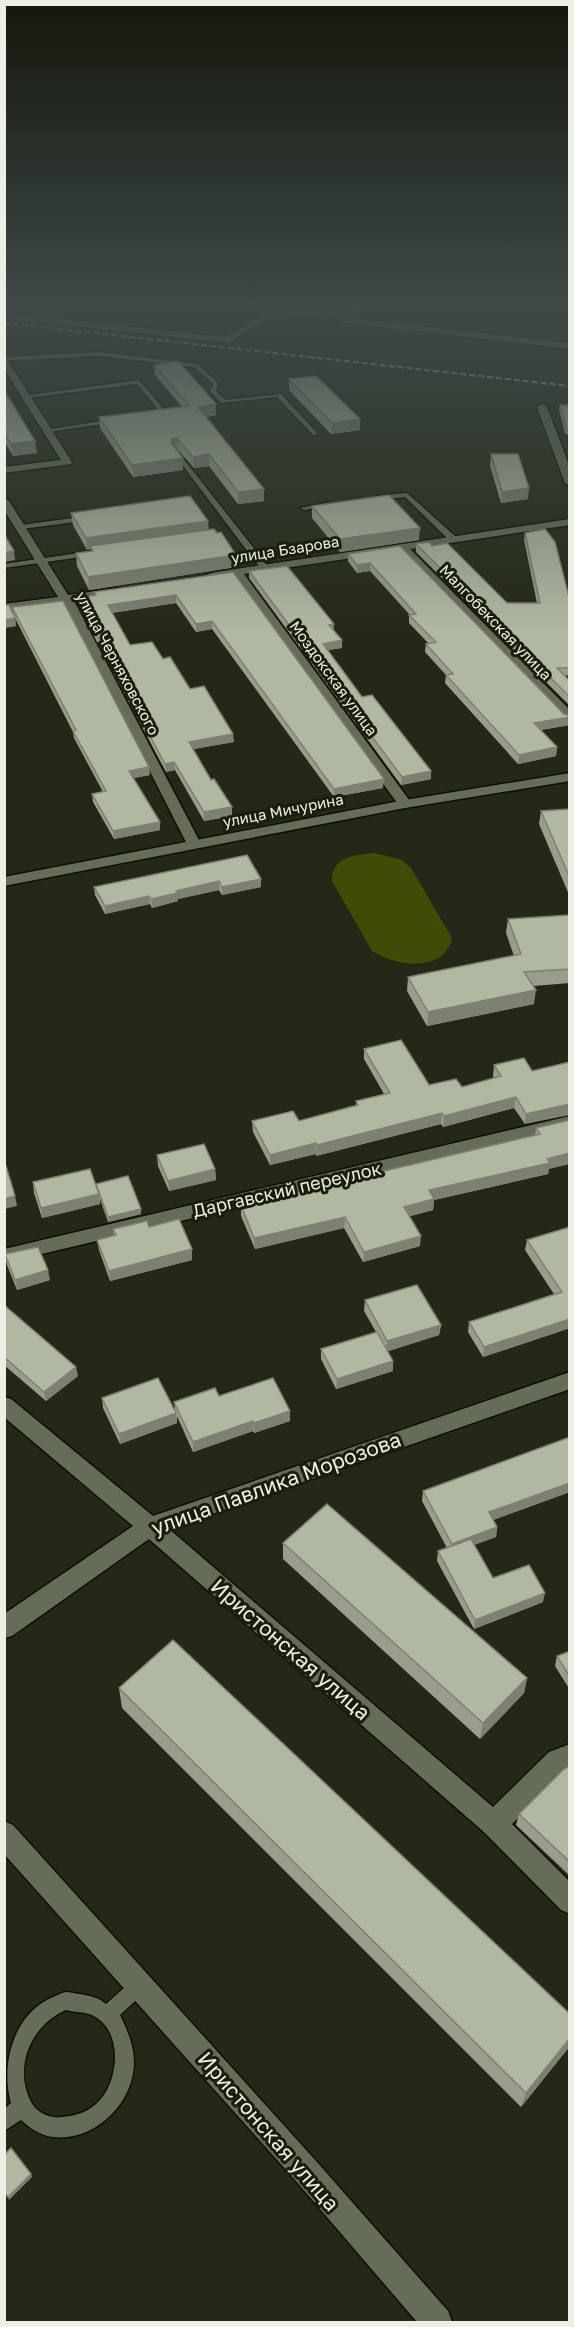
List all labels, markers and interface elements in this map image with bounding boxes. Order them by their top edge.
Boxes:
street label: улица Бзарова [230,532,340,566]
street label: Малгобекская улица [436,561,556,683]
street label: улица Черняховского [72,588,164,738]
street label: Моздокская улица [286,617,382,739]
street label: улица Мичурина [221,789,345,831]
street label: Даргавский переулок [190,1157,384,1221]
street label: улица Павлика Морозова [148,1426,404,1540]
street label: Иристонская улица [206,1573,376,1725]
street label: Иристонская улица [193,2046,345,2216]

